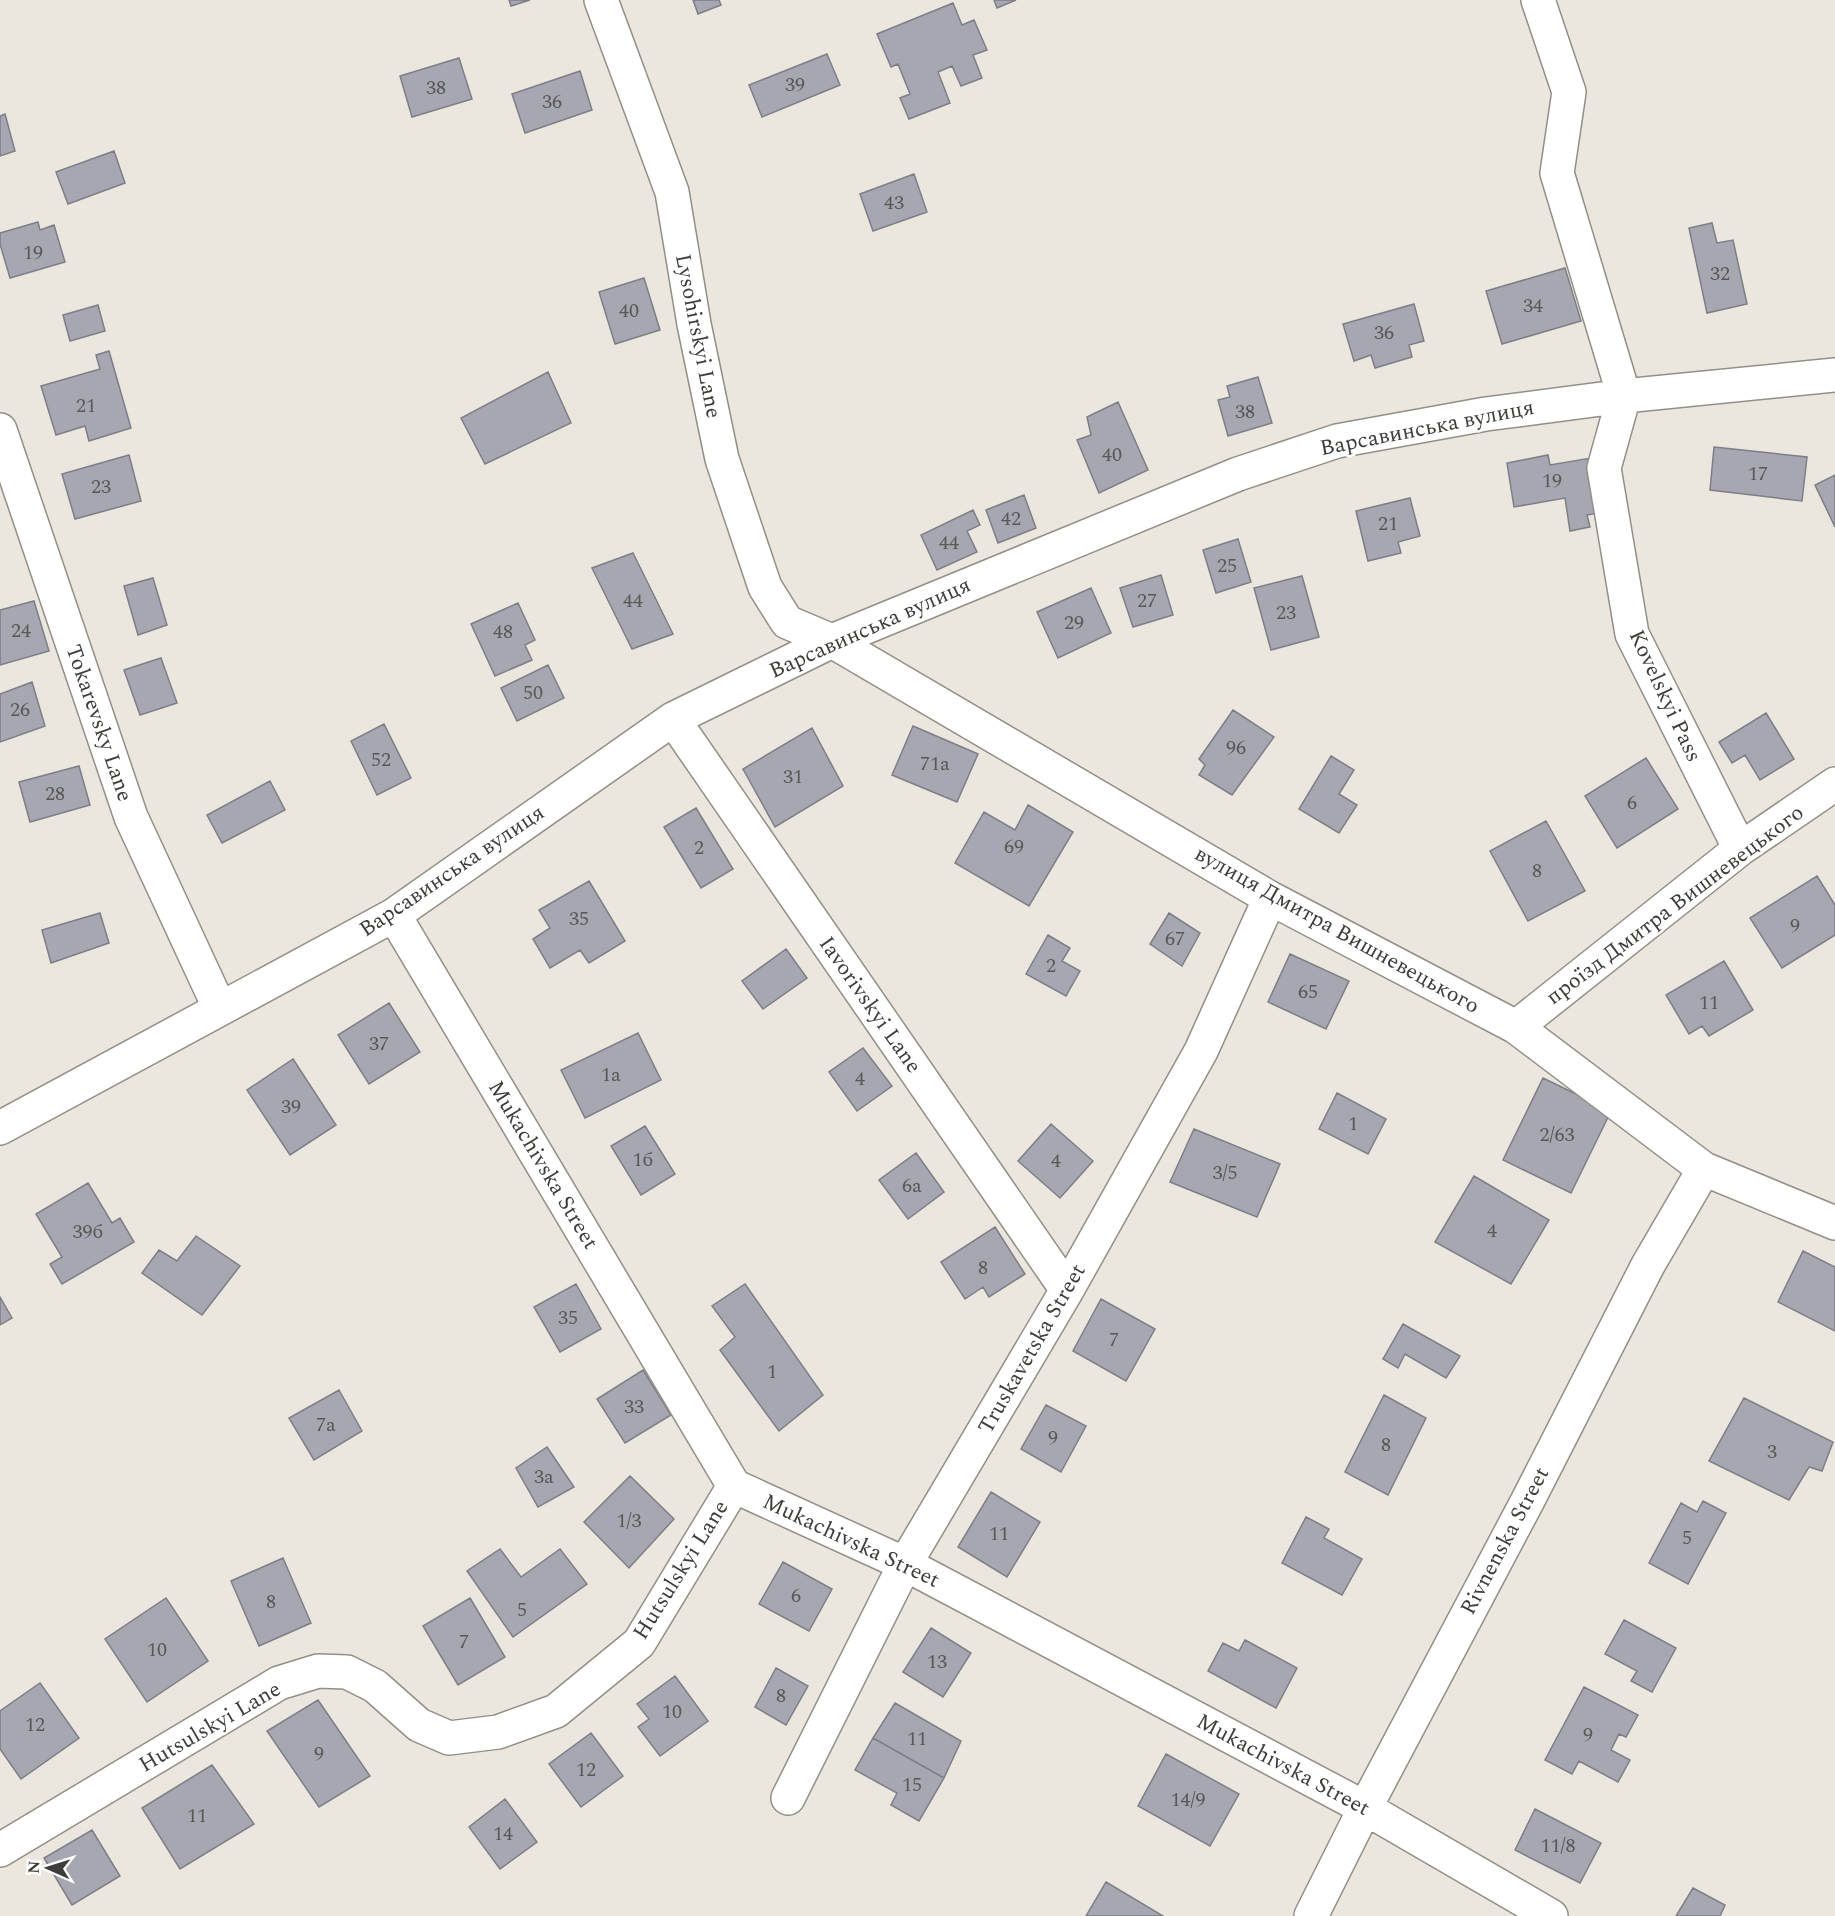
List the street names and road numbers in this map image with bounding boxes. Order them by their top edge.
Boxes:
street label: Lysohirskyi Lane [666,251,730,421]
street label: Варсавинська вулиця [1317,391,1537,465]
street label: Варсавинська вулиця [764,569,976,687]
street label: Kovelskyi Pass [1620,624,1710,768]
street label: Tokarevsky Lane [57,640,141,806]
street label: Варсавинська вулиця [353,796,551,946]
street label: проїзд Дмитра Вишневецького [1539,797,1811,1013]
street label: вулиця Дмитра Вишневецького [1188,838,1486,1022]
street label: Iavorivskyi Lane [810,930,930,1080]
street label: Mukachivska Street [479,1074,607,1256]
street label: Truskavetska Street [970,1257,1094,1440]
street label: Rivnenska Street [1452,1461,1558,1621]
street label: Mukachivska Street [757,1485,945,1597]
street label: Hutsulskyi Lane [625,1494,737,1646]
street label: Hutsulskyi Lane [133,1673,287,1781]
street label: Mukachivska Street [1190,1705,1376,1825]

